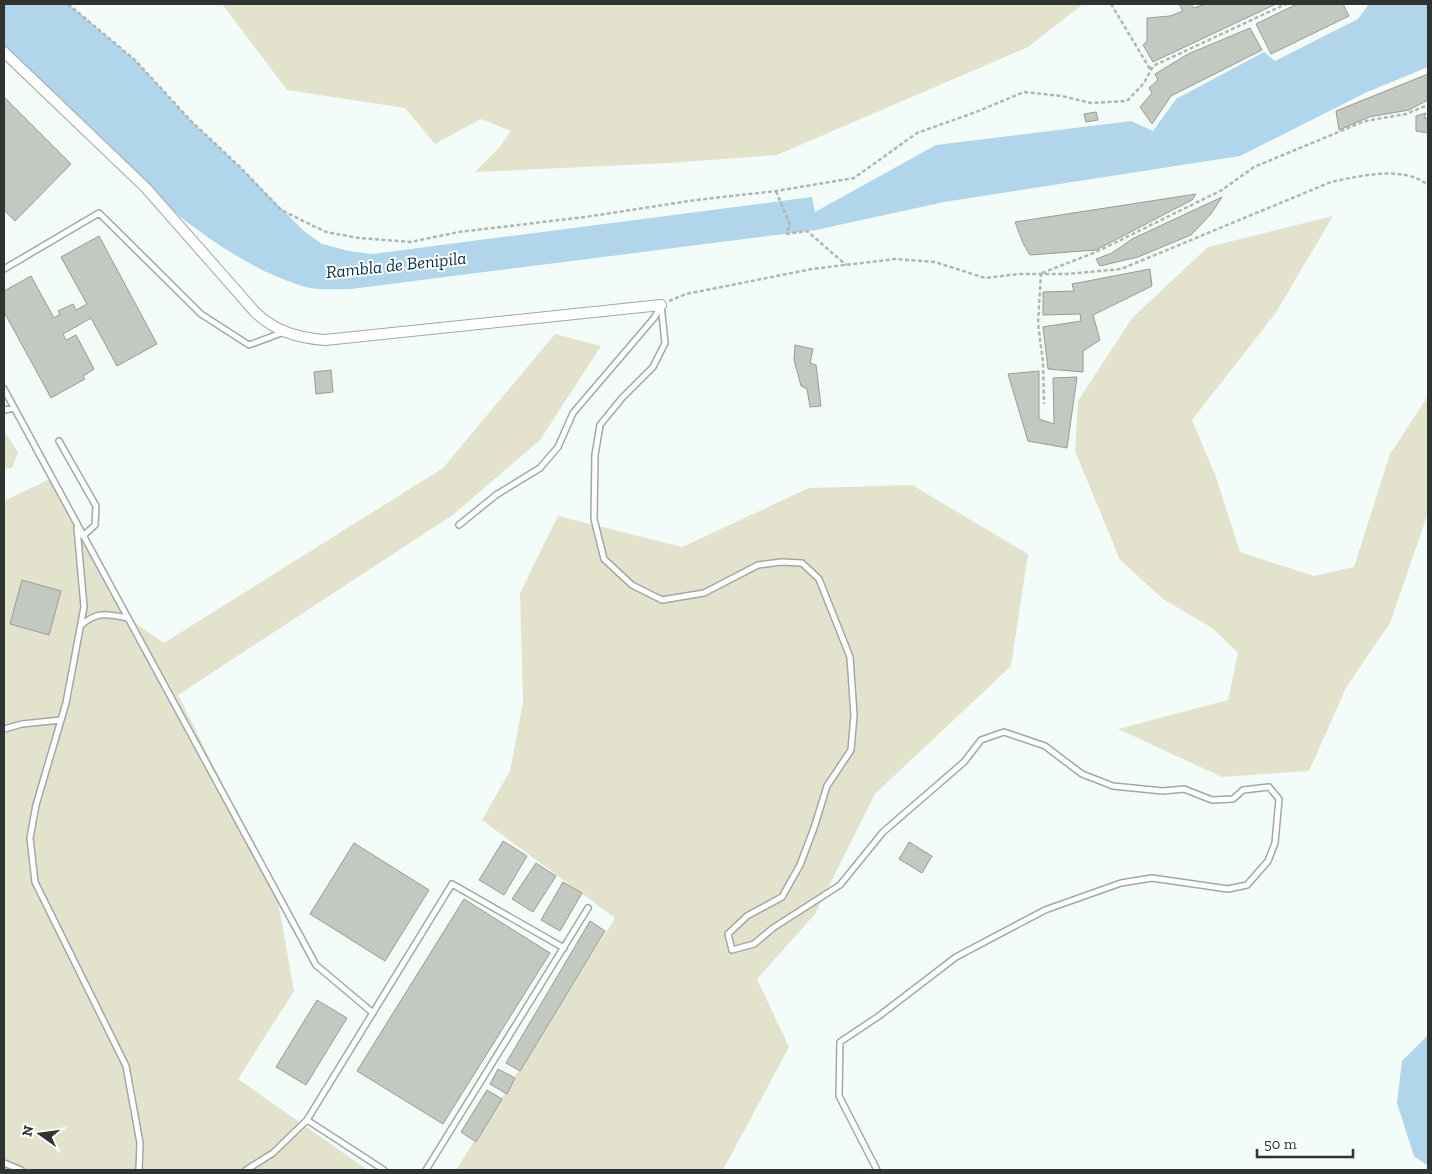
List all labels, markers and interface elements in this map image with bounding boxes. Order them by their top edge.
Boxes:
water label: Rambla de Benipila [325,247,467,283]
north arrow [15,1109,65,1159]
text: N [18,1123,37,1138]
scale bar [1257,1126,1353,1158]
text: 50 m [1264,1135,1297,1153]

